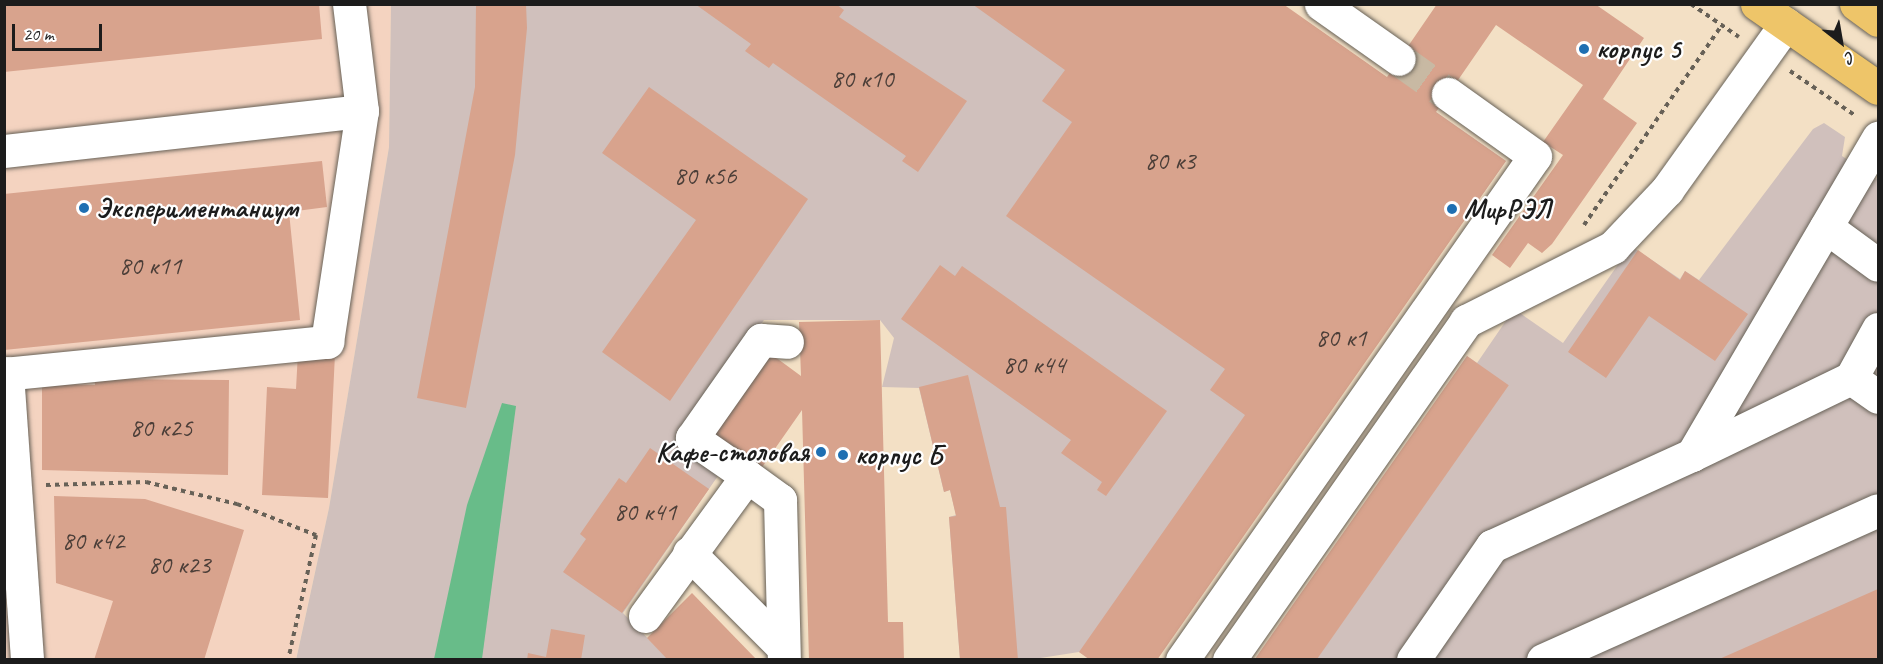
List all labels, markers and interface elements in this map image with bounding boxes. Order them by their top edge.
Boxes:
scale bar [15,12,105,50]
north arrow [1811,12,1871,72]
text: 20 m [23,23,54,45]
place label: корпус 5 [1596,32,1680,66]
marker: корпус 5 [1577,42,1591,56]
text: С [1842,47,1859,68]
house number: 80 к10 [831,63,893,95]
house number: 80 к3 [1145,145,1195,177]
house number: 80 к56 [674,160,736,192]
place label: Экспериментаниум [96,191,298,225]
place label: МирРЭЛ [1464,192,1551,226]
marker: Экспериментаниум [77,201,91,215]
marker: МирРЭЛ [1445,202,1459,216]
house number: 80 к11 [119,250,181,282]
house number: 80 к1 [1316,322,1366,354]
house number: 80 к44 [1003,349,1065,381]
house number: 80 к25 [130,412,192,444]
place label: Кафе-столовая [656,435,809,469]
place label: корпус Б [855,438,942,472]
marker: Кафе-столовая [814,445,828,459]
marker: корпус Б [836,448,850,462]
house number: 80 к41 [614,496,676,528]
house number: 80 к42 [62,525,124,557]
house number: 80 к23 [148,549,210,581]

